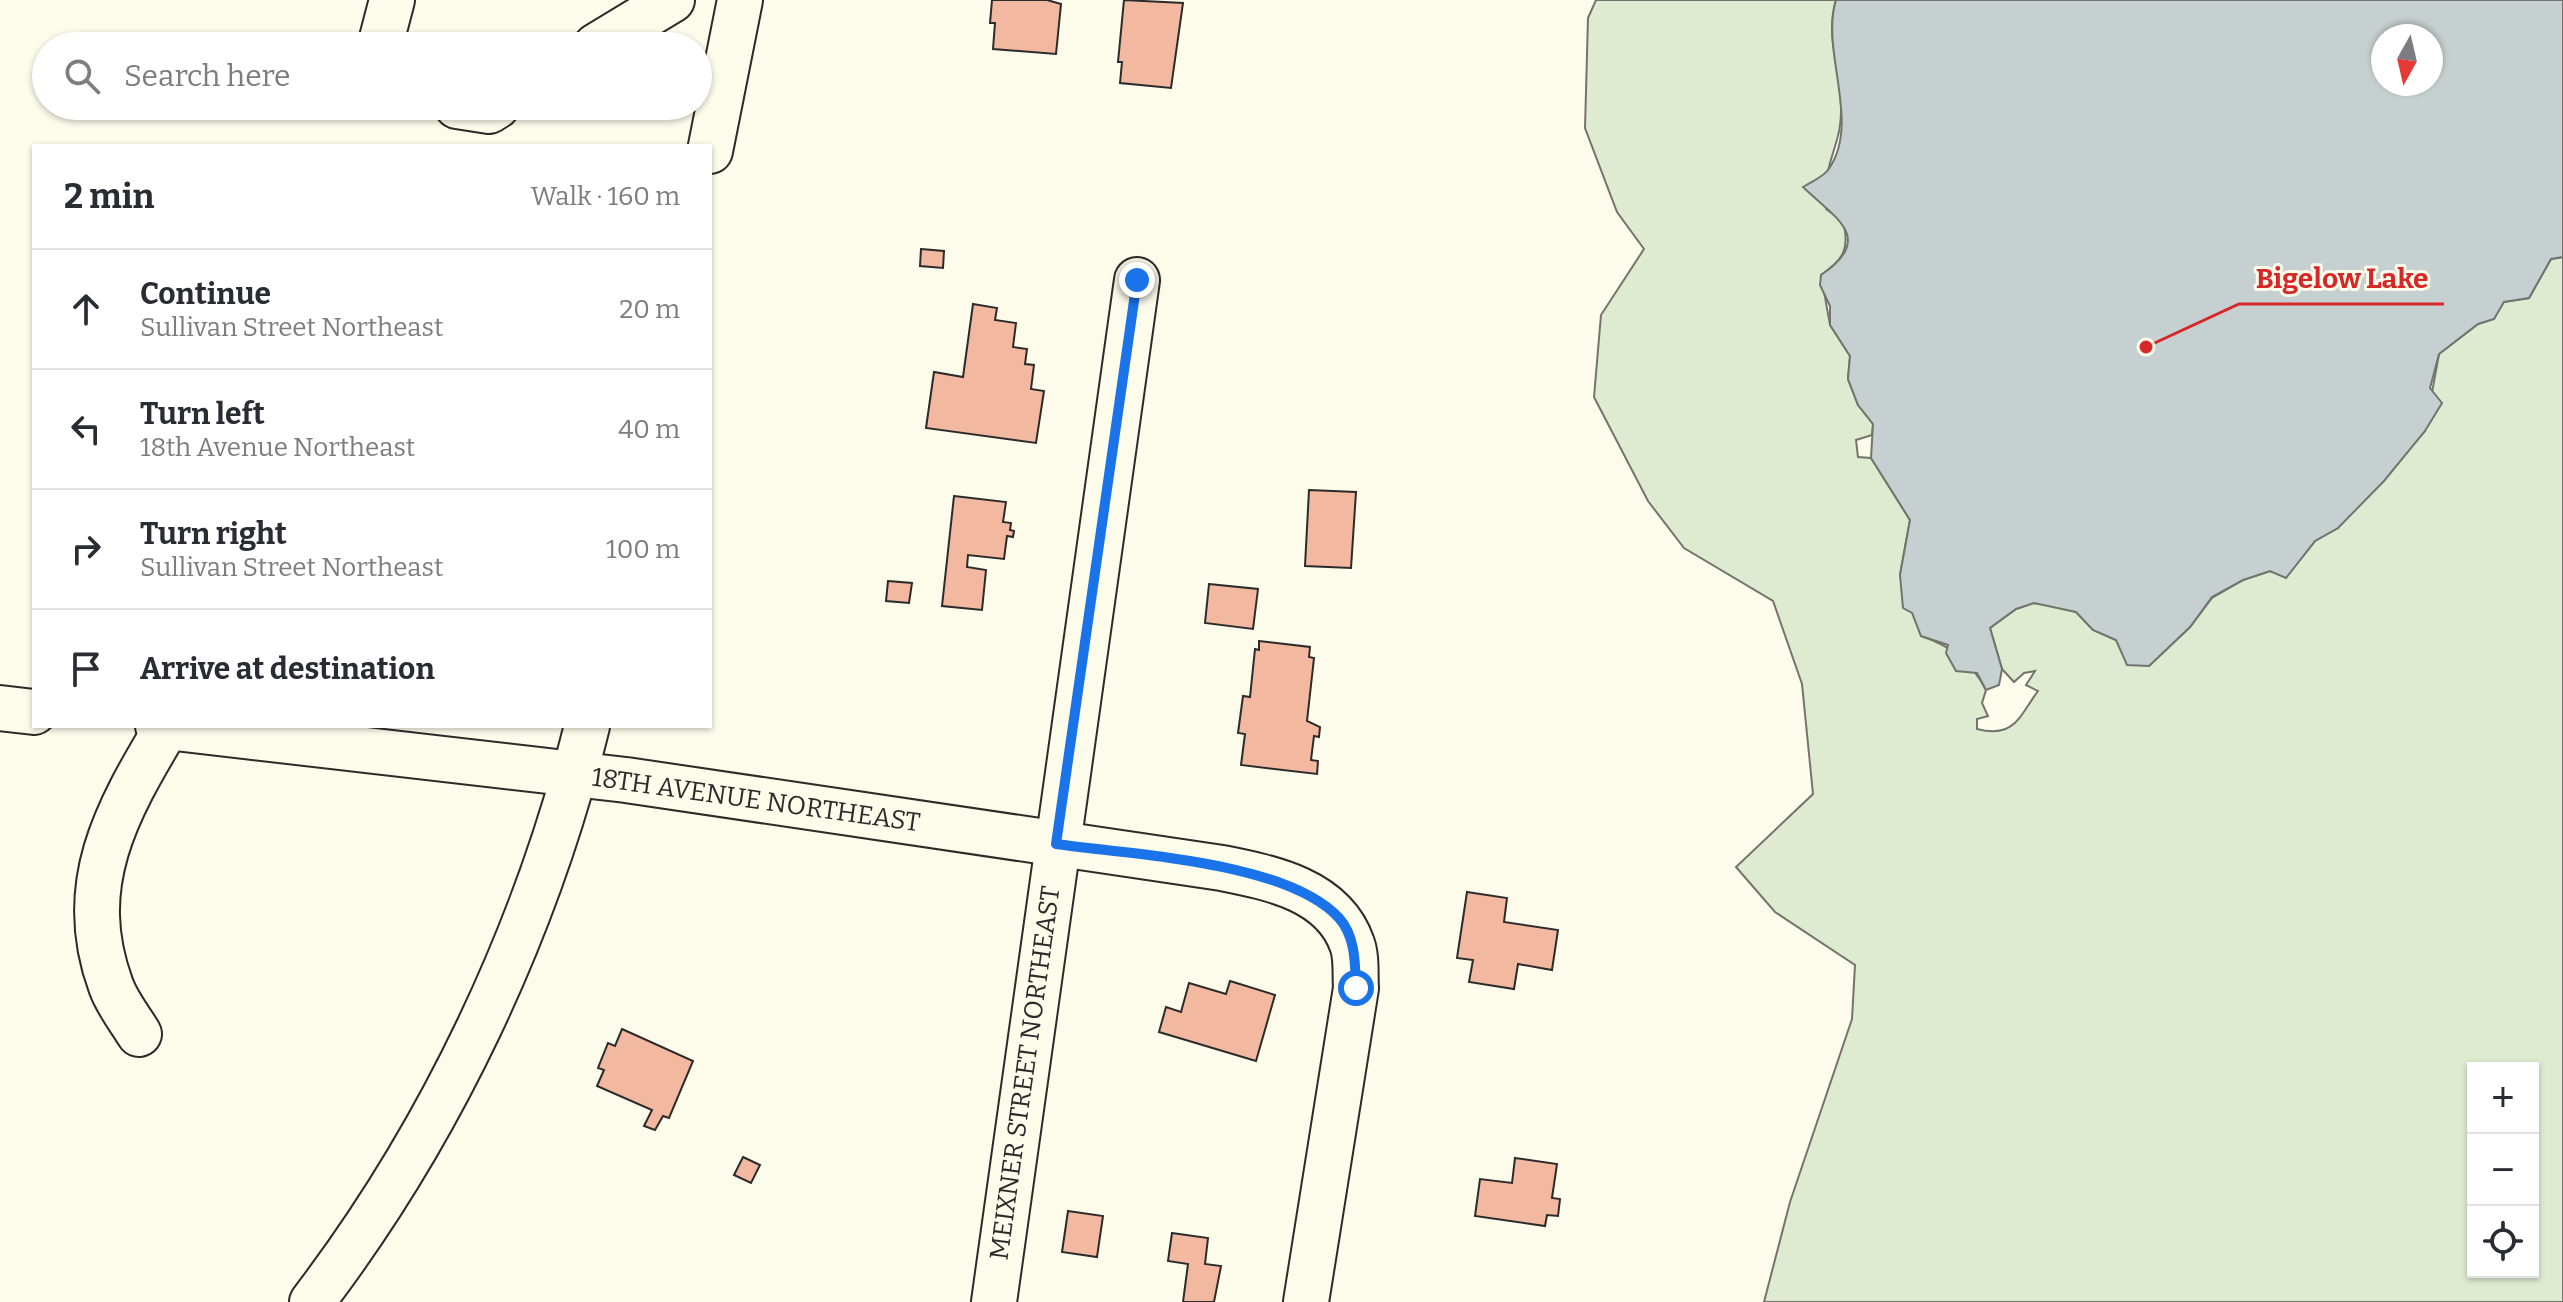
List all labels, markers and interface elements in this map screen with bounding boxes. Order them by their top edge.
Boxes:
north arrow [2371,24,2443,96]
search box [32,32,712,120]
icon: search [60,54,104,98]
text: Search here [124,58,291,94]
text: 2 min [64,176,154,217]
text: Walk · 160 m [531,181,680,212]
callout: Bigelow Lake [2239,252,2444,304]
route end [1119,262,1155,298]
text: Bigelow Lake [2256,262,2428,295]
text: Continue [140,276,271,312]
icon: ahead [64,287,108,331]
text: 20 m [619,294,680,325]
text: Sullivan Street Northeast [140,312,443,343]
text: Turn left [140,396,265,432]
icon: left [64,407,108,451]
text: 40 m [618,414,680,445]
text: 18th Avenue Northeast [140,432,415,463]
text: Turn right [140,516,287,552]
icon: right [64,527,108,571]
text: 100 m [606,534,680,565]
text: Sullivan Street Northeast [140,552,443,583]
icon: arrive [64,647,108,691]
text: Arrive at destination [140,651,435,687]
street label: 18TH AVENUE NORTHEAST [590,762,922,838]
street label: MEIXNER STREET NORTHEAST [983,884,1067,1262]
route start [1338,970,1374,1006]
map controls [2467,1062,2539,1278]
button: + [2467,1062,2539,1134]
button: − [2467,1134,2539,1206]
button: locate [2467,1206,2539,1278]

